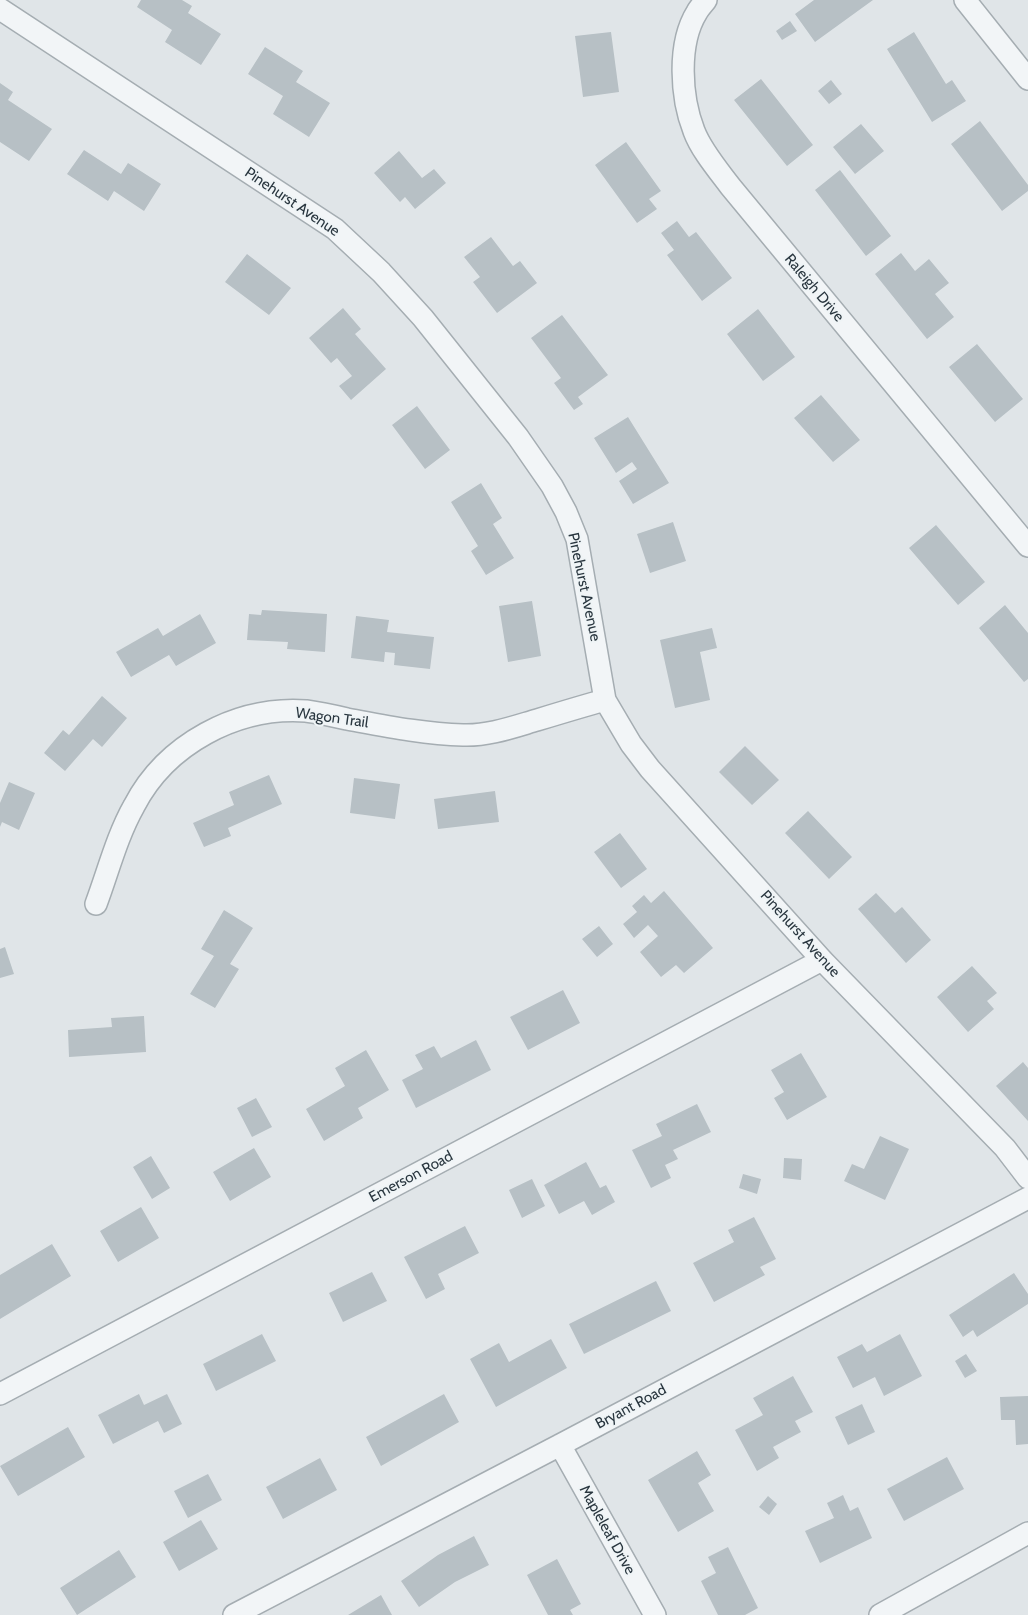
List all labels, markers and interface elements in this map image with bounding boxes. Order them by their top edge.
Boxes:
street label: Pinehurst Avenue [241,164,343,240]
street label: Raleigh Drive [780,250,848,326]
street label: Pinehurst Avenue [564,531,604,643]
street label: Wagon Trail [294,704,370,732]
street label: Pinehurst Avenue [756,887,844,981]
street label: Emerson Road [366,1147,456,1207]
street label: Bryant Road [593,1381,669,1433]
street label: Mapleleaf Drive [575,1482,639,1578]

